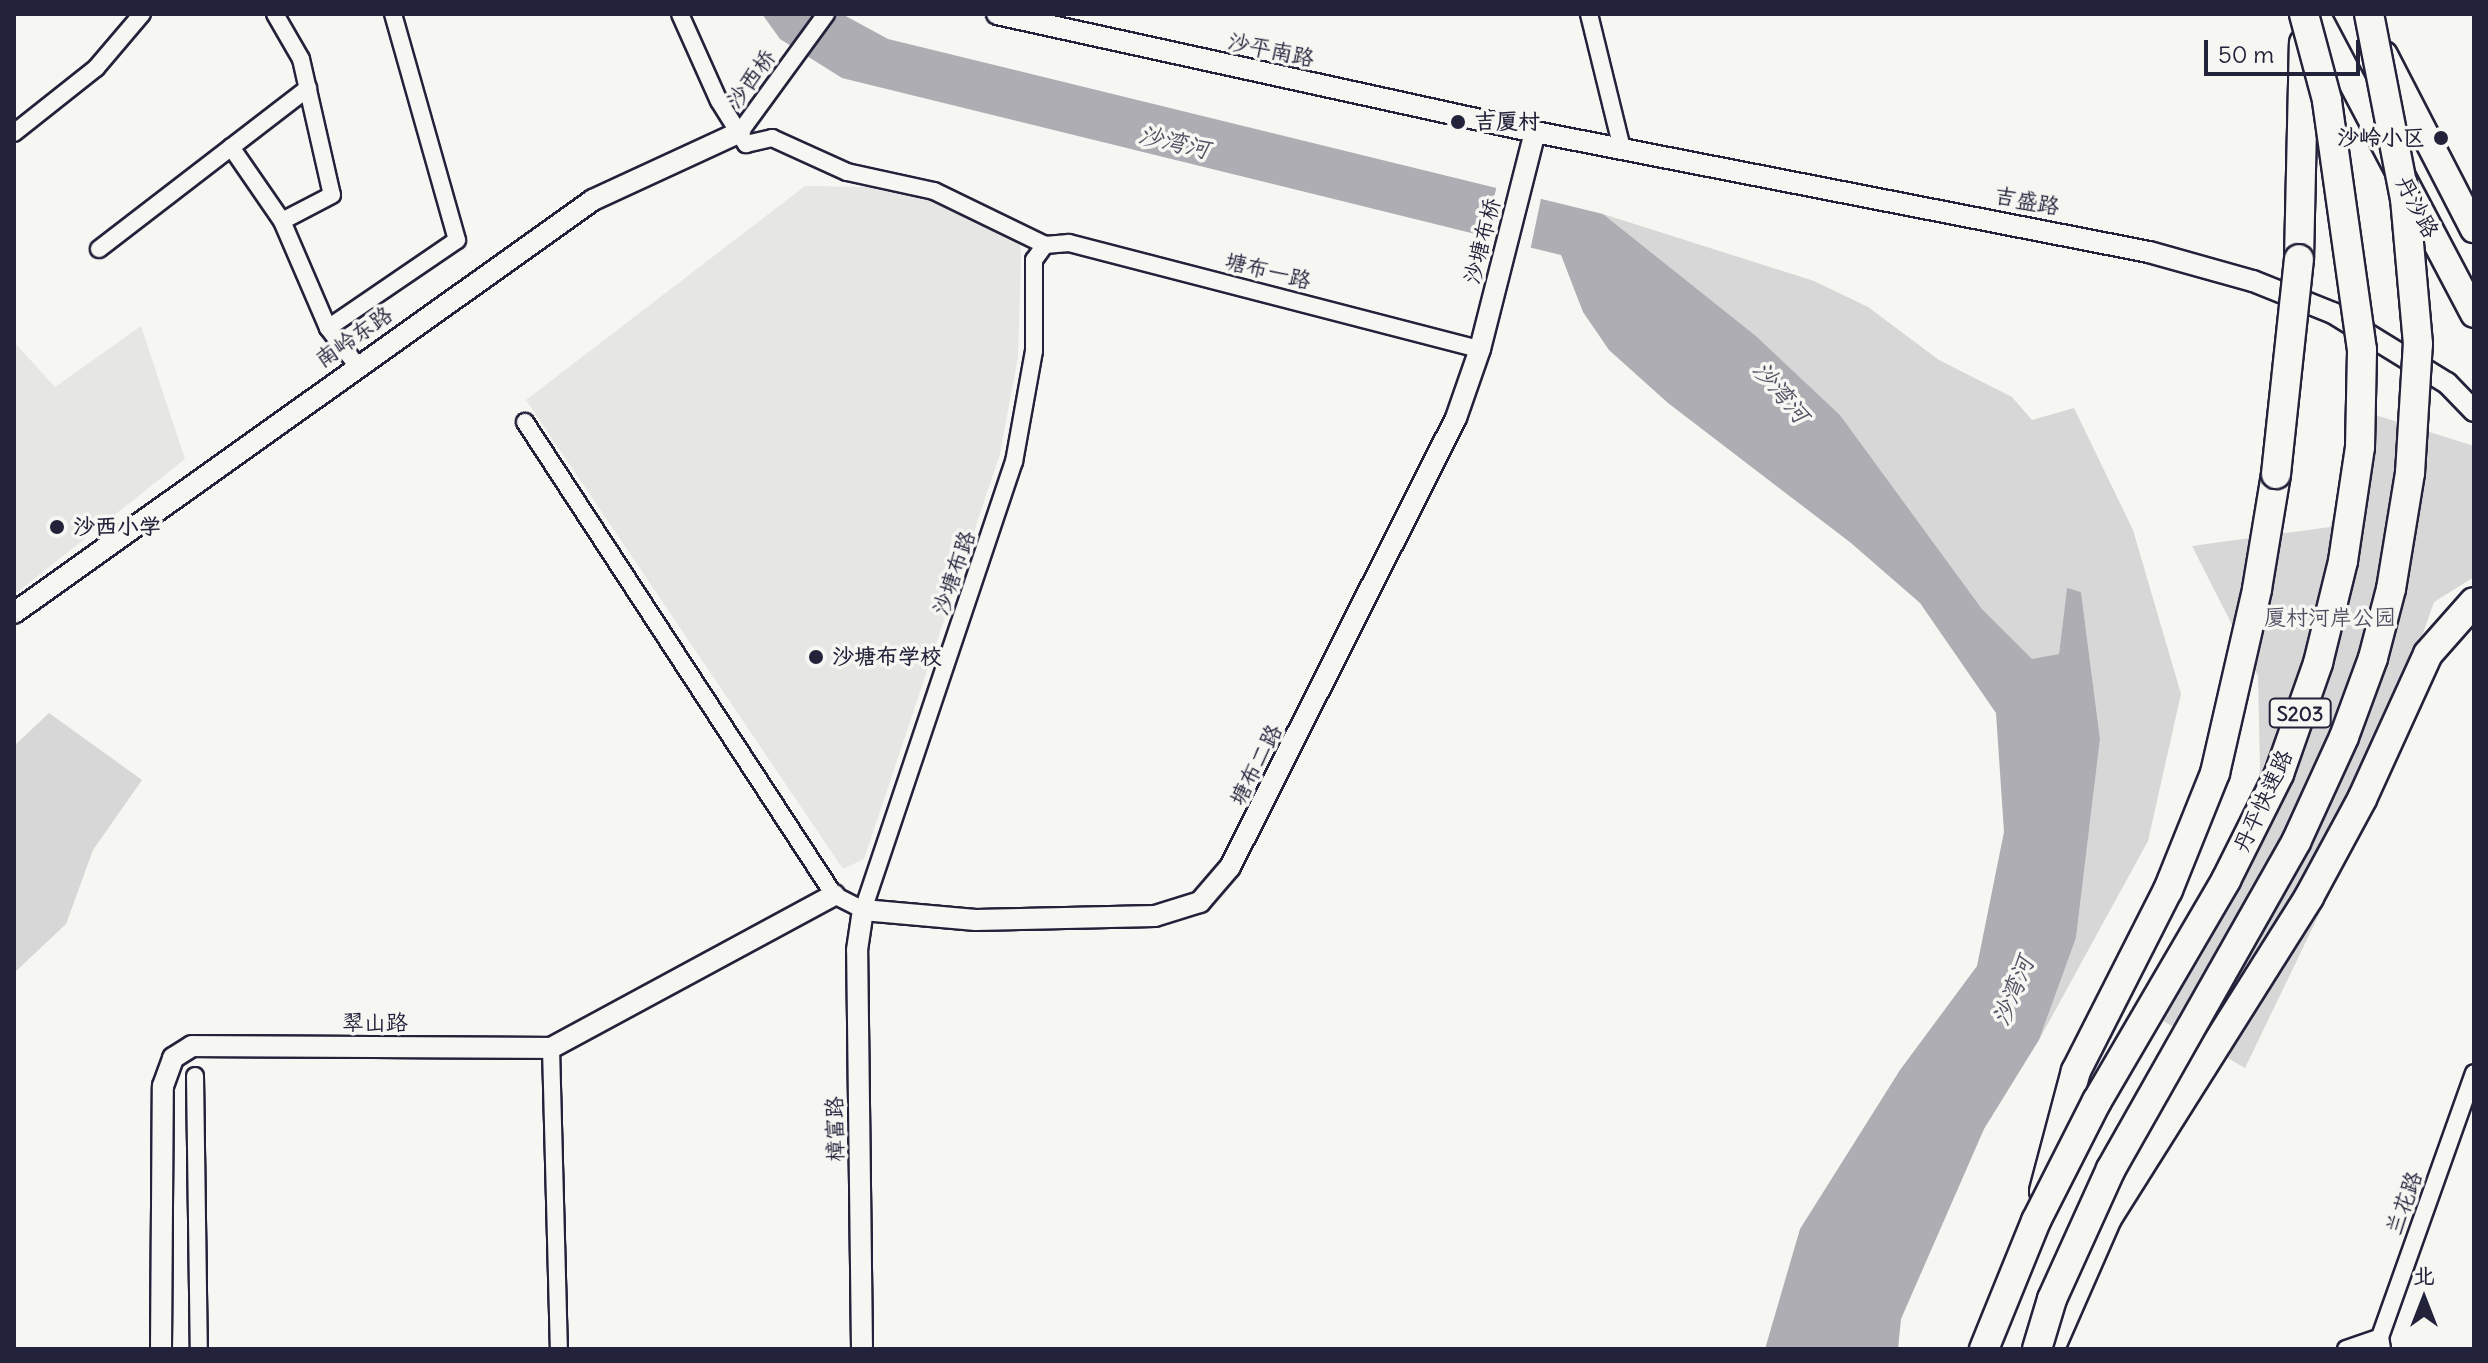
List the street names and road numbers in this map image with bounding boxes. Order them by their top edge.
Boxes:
street label: 沙平南路 [1225,28,1317,72]
street label: 沙西桥 [721,45,781,113]
street label: 丹沙路 [2390,172,2444,242]
street label: 吉盛路 [1992,182,2062,220]
street label: 沙塘布桥 [1459,195,1505,287]
street label: 塘布一路 [1222,248,1314,294]
street label: 南岭东路 [310,301,398,373]
street label: 沙塘布路 [927,527,981,619]
road number: S203 [2268,697,2332,729]
street label: 塘布二路 [1224,720,1288,810]
street label: 丹平快速路 [2228,746,2298,856]
street label: 翠山路 [342,1010,408,1036]
street label: 樟富路 [821,1096,849,1162]
street label: 兰花路 [2380,1167,2428,1239]

